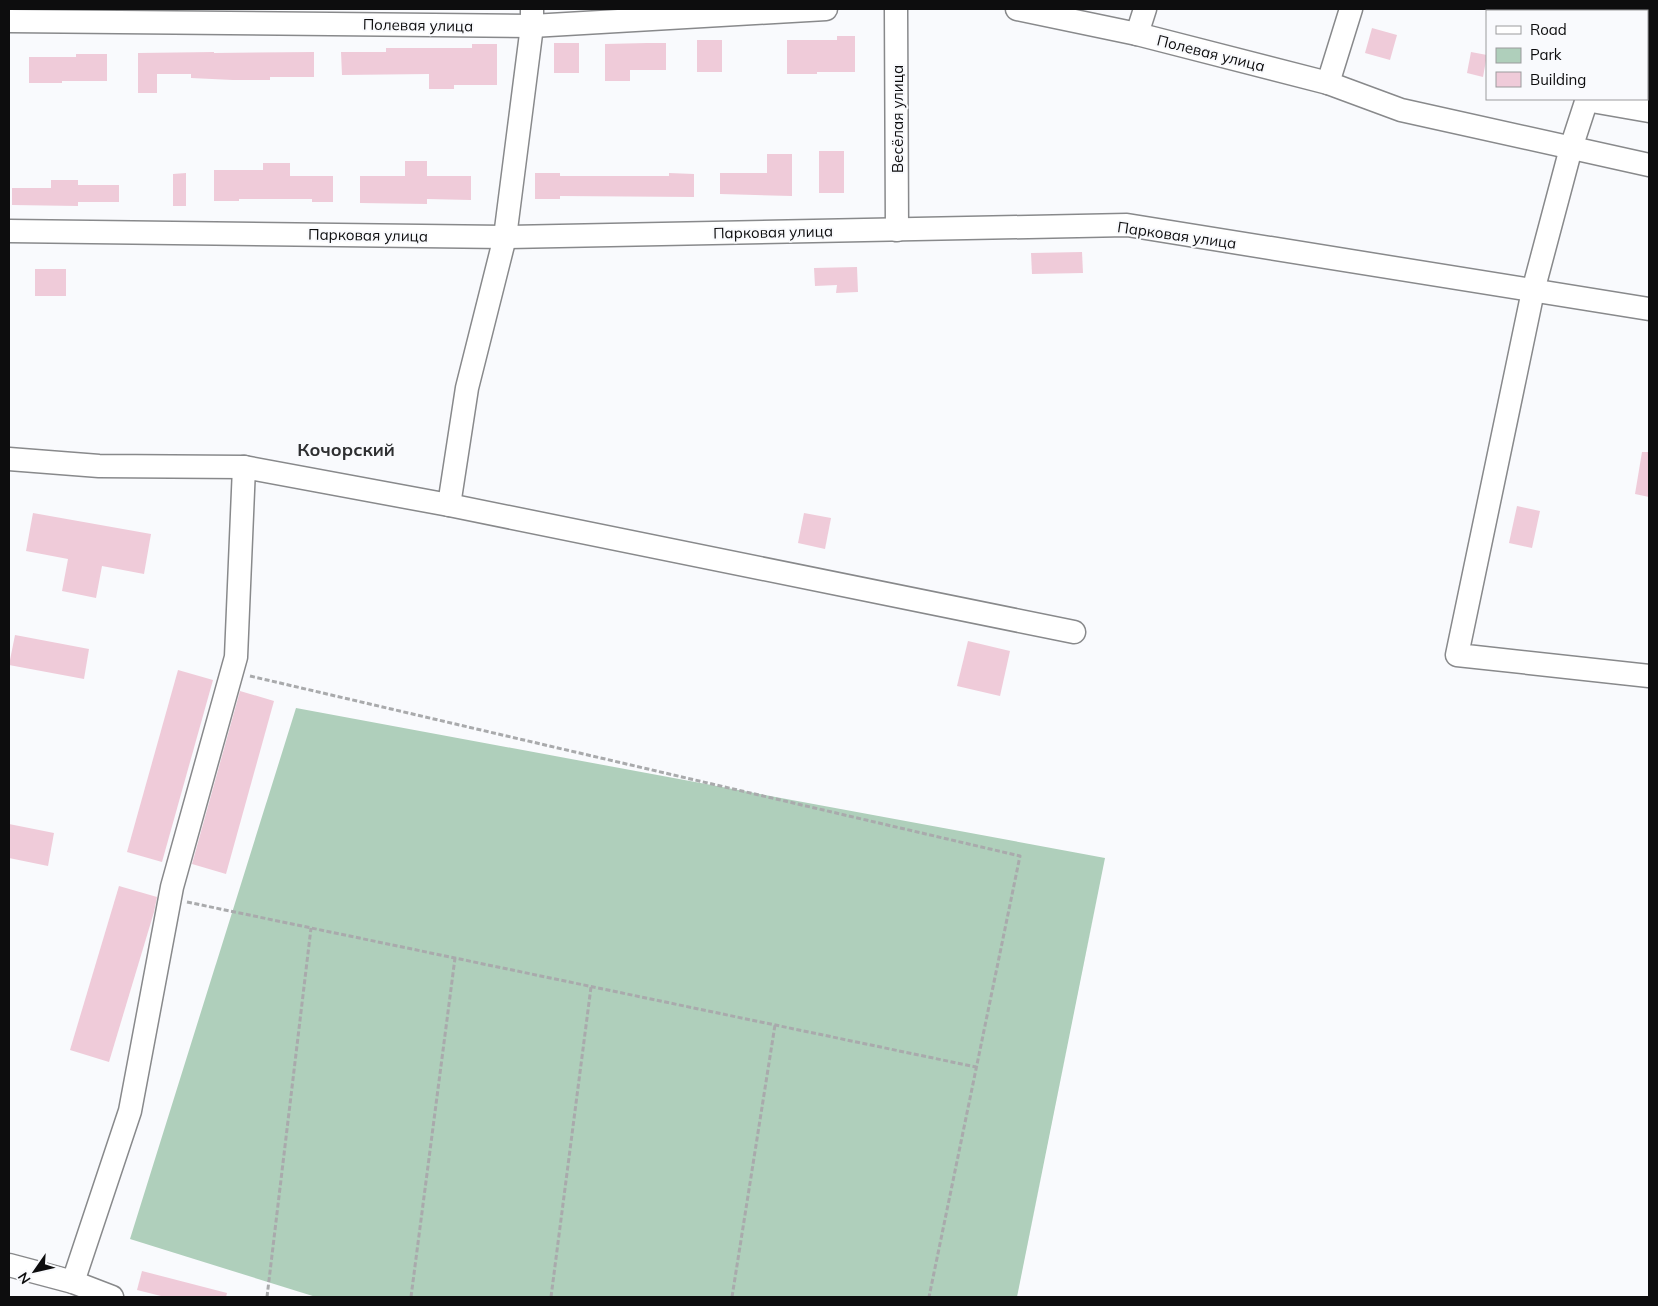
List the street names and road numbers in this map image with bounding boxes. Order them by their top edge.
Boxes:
street label: Полевая улица [363,15,473,35]
street label: Полевая улица [1155,30,1267,76]
street label: Весёлая улица [888,65,907,173]
street label: Парковая улица [1116,217,1238,253]
street label: Парковая улица [713,221,833,243]
street label: Парковая улица [308,224,428,246]

